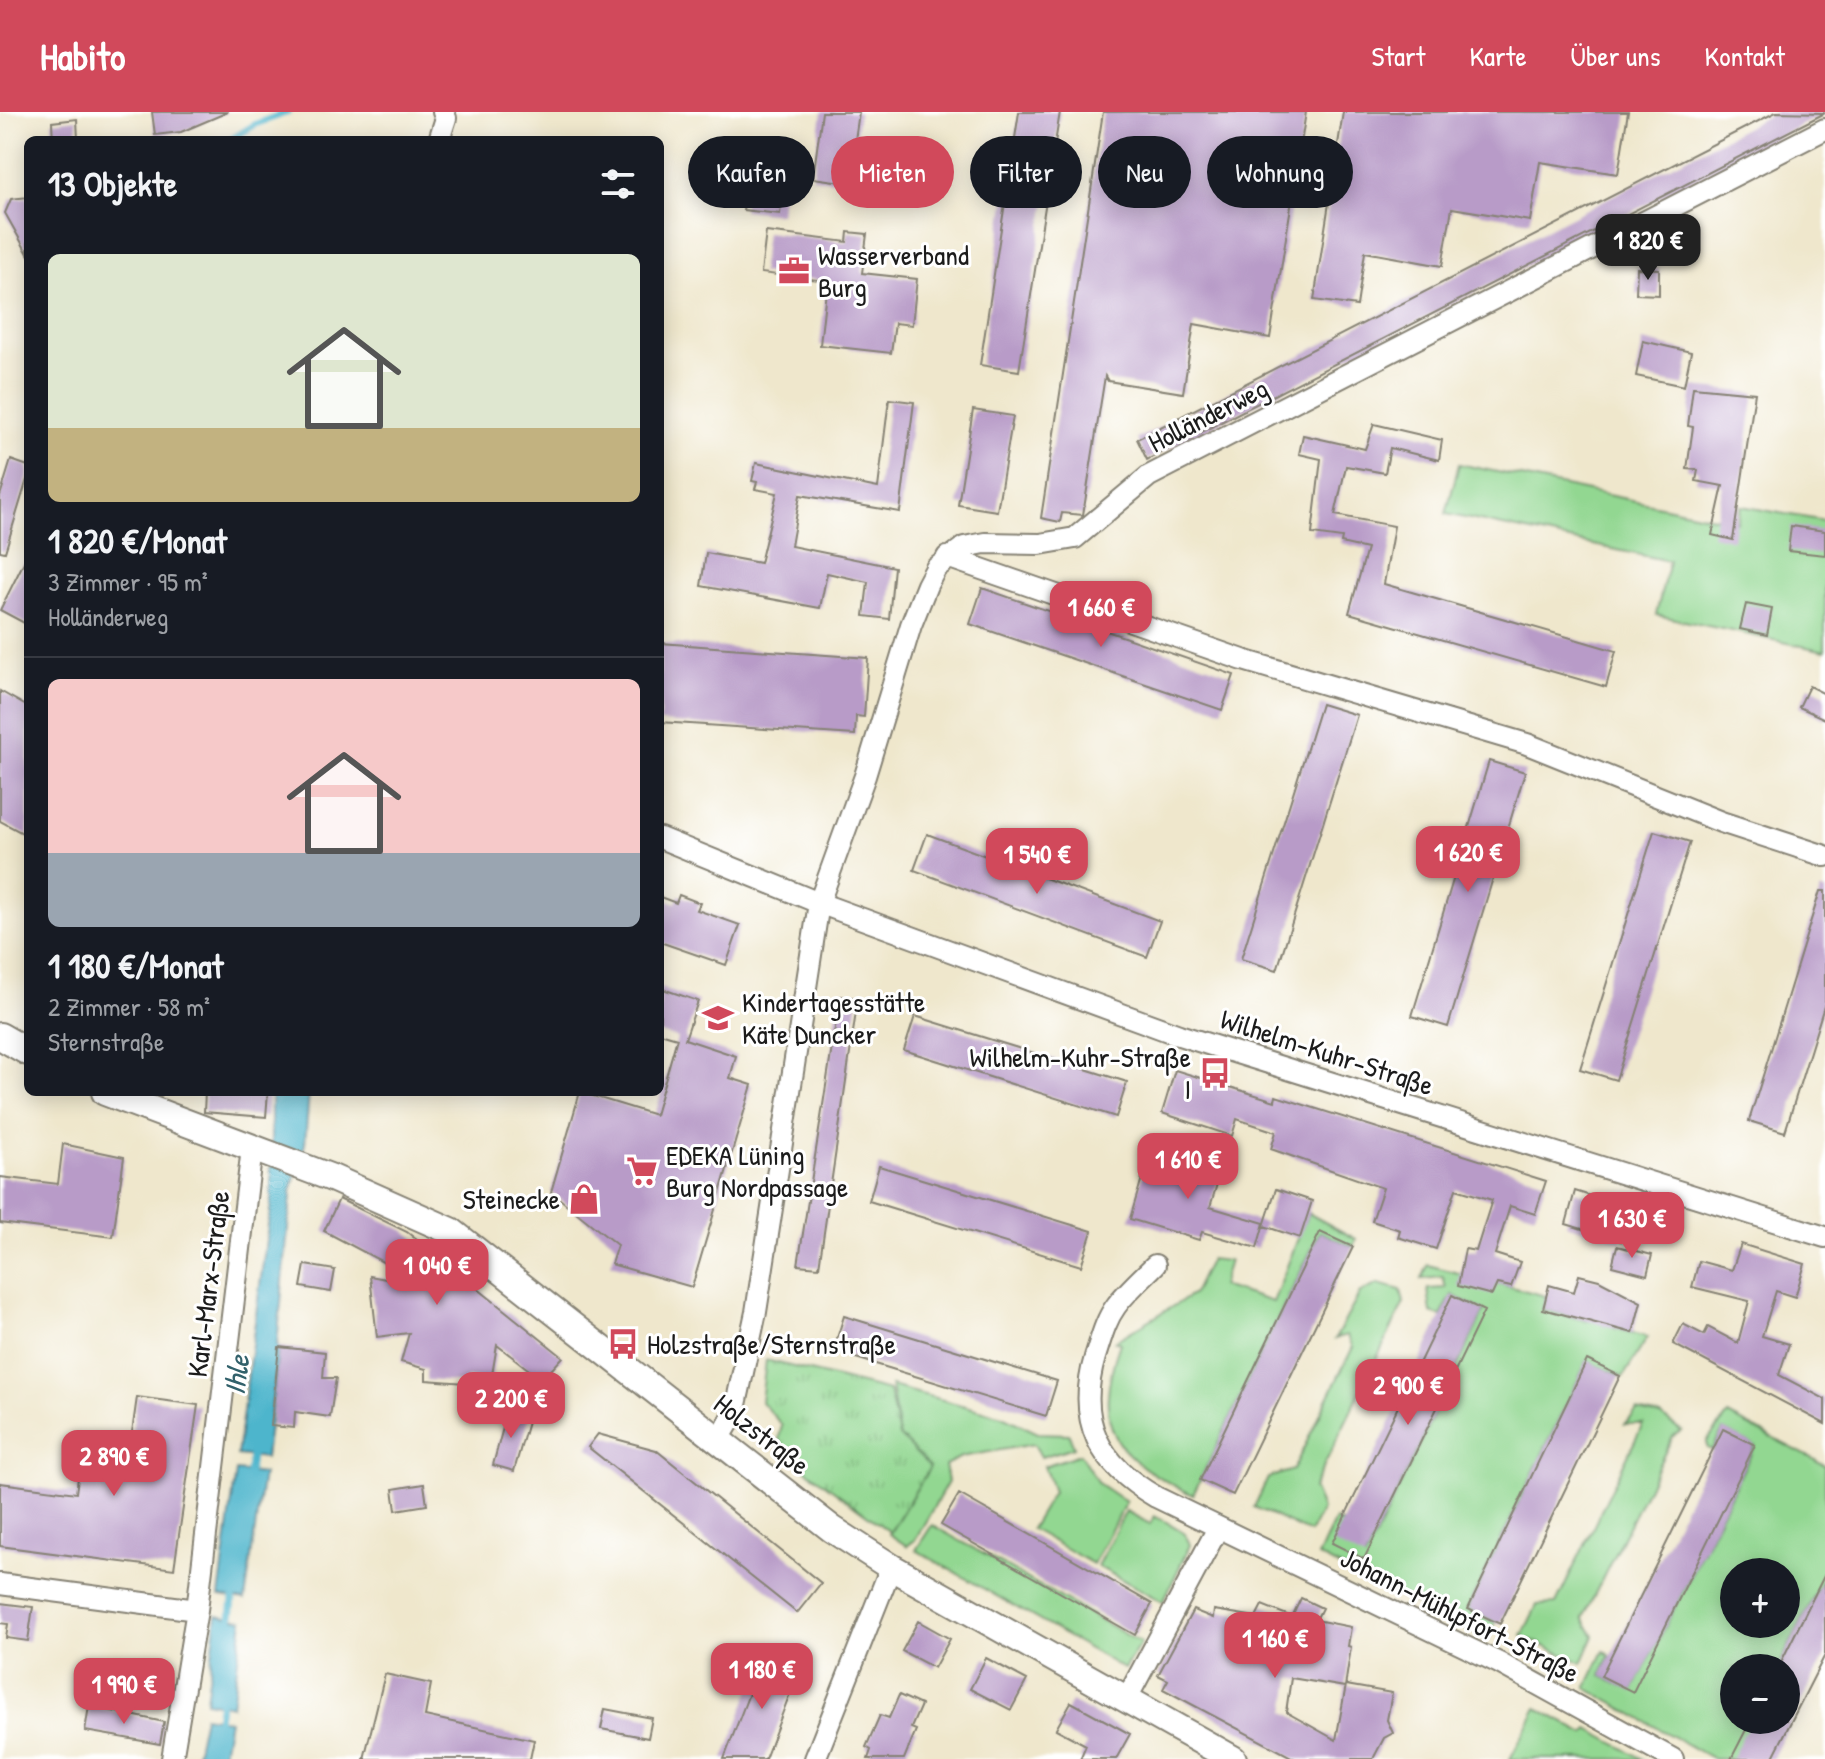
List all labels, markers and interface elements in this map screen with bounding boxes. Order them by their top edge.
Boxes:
text: Habito [40,30,125,82]
text: Start [1372,37,1425,75]
text: Karte [1469,37,1527,75]
text: Über uns [1571,37,1661,75]
text: Kontakt [1705,37,1785,75]
chip: Kaufen [688,136,815,208]
chip: Mieten [831,136,954,208]
chip: Filter [970,136,1082,208]
chip: Neu [1098,136,1191,208]
chip: Wohnung [1207,136,1353,208]
text: 13 Objekte [48,161,177,207]
icon: filters [596,162,640,206]
pin: 1 820 € [1574,214,1722,282]
text: 1 820 € [1614,222,1682,257]
place label: Wasserverband Burg [818,236,969,306]
office icon: Wasserverband Burg [777,254,811,288]
icon: home [272,306,416,450]
street label: Holländerweg [1142,369,1274,461]
text: 1 820 €/Monat [48,518,227,564]
text: 3 Zimmer · 95 m² [48,564,208,599]
pin: 1 660 € [1027,581,1175,649]
text: 1 660 € [1068,589,1134,624]
text: Holländerweg [48,599,168,634]
icon: home [272,731,416,875]
pin: 1 620 € [1394,826,1542,894]
pin: 1 540 € [963,828,1111,896]
text: 1 620 € [1434,834,1502,869]
text: 1 540 € [1004,836,1070,871]
text: 1 180 €/Monat [48,943,223,989]
place label: Kindertagesstätte Käte Duncker [742,983,925,1053]
text: 2 Zimmer · 58 m² [48,989,210,1024]
street label: Wilhelm-Kuhr-Straße [1216,1000,1438,1104]
school or university icon: Kindertagesstätte Käte Duncker [701,1001,735,1035]
text: Sternstraße [48,1024,164,1059]
place label: Wilhelm-Kuhr-Straße I [969,1038,1191,1108]
bus stop icon: Wilhelm-Kuhr-Straße I [1198,1056,1232,1090]
pin: 1 610 € [1114,1133,1262,1201]
place label: EDEKA Lüning Burg Nordpassage [666,1136,848,1206]
text: 1 610 € [1155,1141,1221,1176]
supermarket icon: EDEKA Lüning Burg Nordpassage [625,1154,659,1188]
place label: Steinecke [463,1180,560,1218]
shop icon: Steinecke [567,1182,601,1216]
street label: Karl-Marx-Straße [178,1189,238,1379]
pin: 1 630 € [1558,1192,1706,1260]
text: 1 630 € [1598,1200,1666,1235]
pin: 1 040 € [363,1239,511,1307]
text: 1 040 € [404,1247,470,1282]
place label: Holzstraße/Sternstraße [647,1325,896,1363]
bus stop icon: Holzstraße/Sternstraße [606,1327,640,1361]
water label: Ihle [214,1352,258,1397]
pin: 2 900 € [1334,1359,1482,1427]
text: 2 900 € [1373,1367,1443,1402]
pin: 2 200 € [437,1372,585,1440]
text: 2 200 € [475,1380,547,1415]
street label: Holzstraße [706,1385,818,1483]
pin: 2 890 € [40,1430,188,1498]
text: 2 890 € [79,1438,149,1473]
street label: Johann-Mühlpfort-Straße [1334,1538,1586,1692]
map controls [1720,1558,1800,1734]
button: + [1720,1558,1800,1638]
pin: 1 160 € [1201,1612,1349,1680]
text: 1 160 € [1242,1620,1308,1655]
pin: 1 180 € [688,1643,836,1711]
text: 1 180 € [729,1651,795,1686]
button: − [1720,1654,1800,1734]
pin: 1 990 € [50,1658,198,1726]
text: 1 990 € [92,1666,156,1701]

